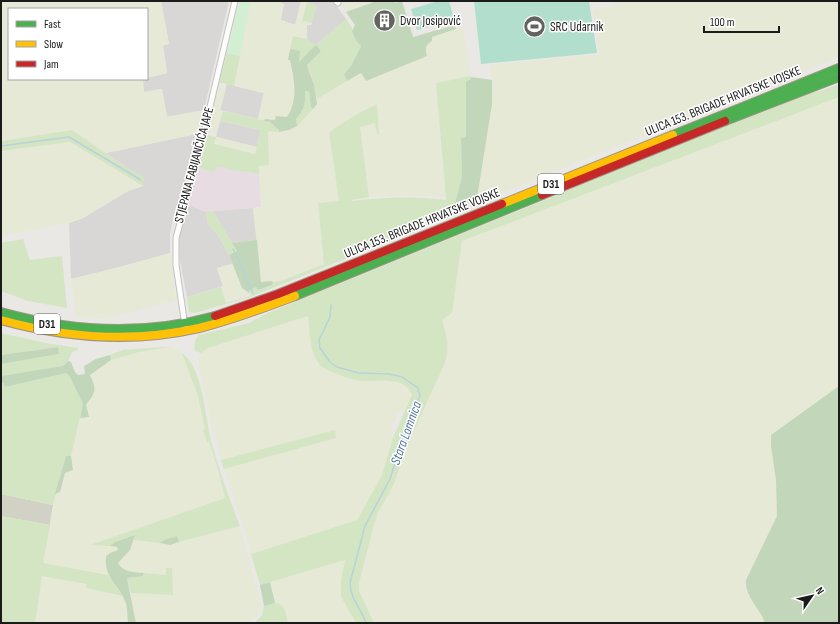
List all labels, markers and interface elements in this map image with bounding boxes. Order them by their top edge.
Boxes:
legend [8,8,148,80]
building icon: Dvor Josipović [372,8,398,34]
scale bar [704,8,779,34]
place label: Dvor Josipović [400,13,461,29]
sports icon: SRC Udarnik [522,14,548,40]
text: 100 m [710,15,735,30]
text: Fast [44,17,61,32]
place label: SRC Udarnik [550,19,603,35]
text: Slow [44,37,63,52]
text: Jam [43,57,59,72]
street label: ULICA 153. BRIGADE HRVATSKE VOJSKE [643,62,803,140]
street label: STJEPANA FABIJANČIĆA JAPE [170,105,217,225]
road number: D31 [538,174,564,194]
street label: ULICA 153. BRIGADE HRVATSKE VOJSKE [342,184,502,262]
road number: D31 [34,314,60,334]
water label: Stara Lomnica [387,399,425,467]
north arrow [792,576,832,616]
text: N [813,585,827,597]

